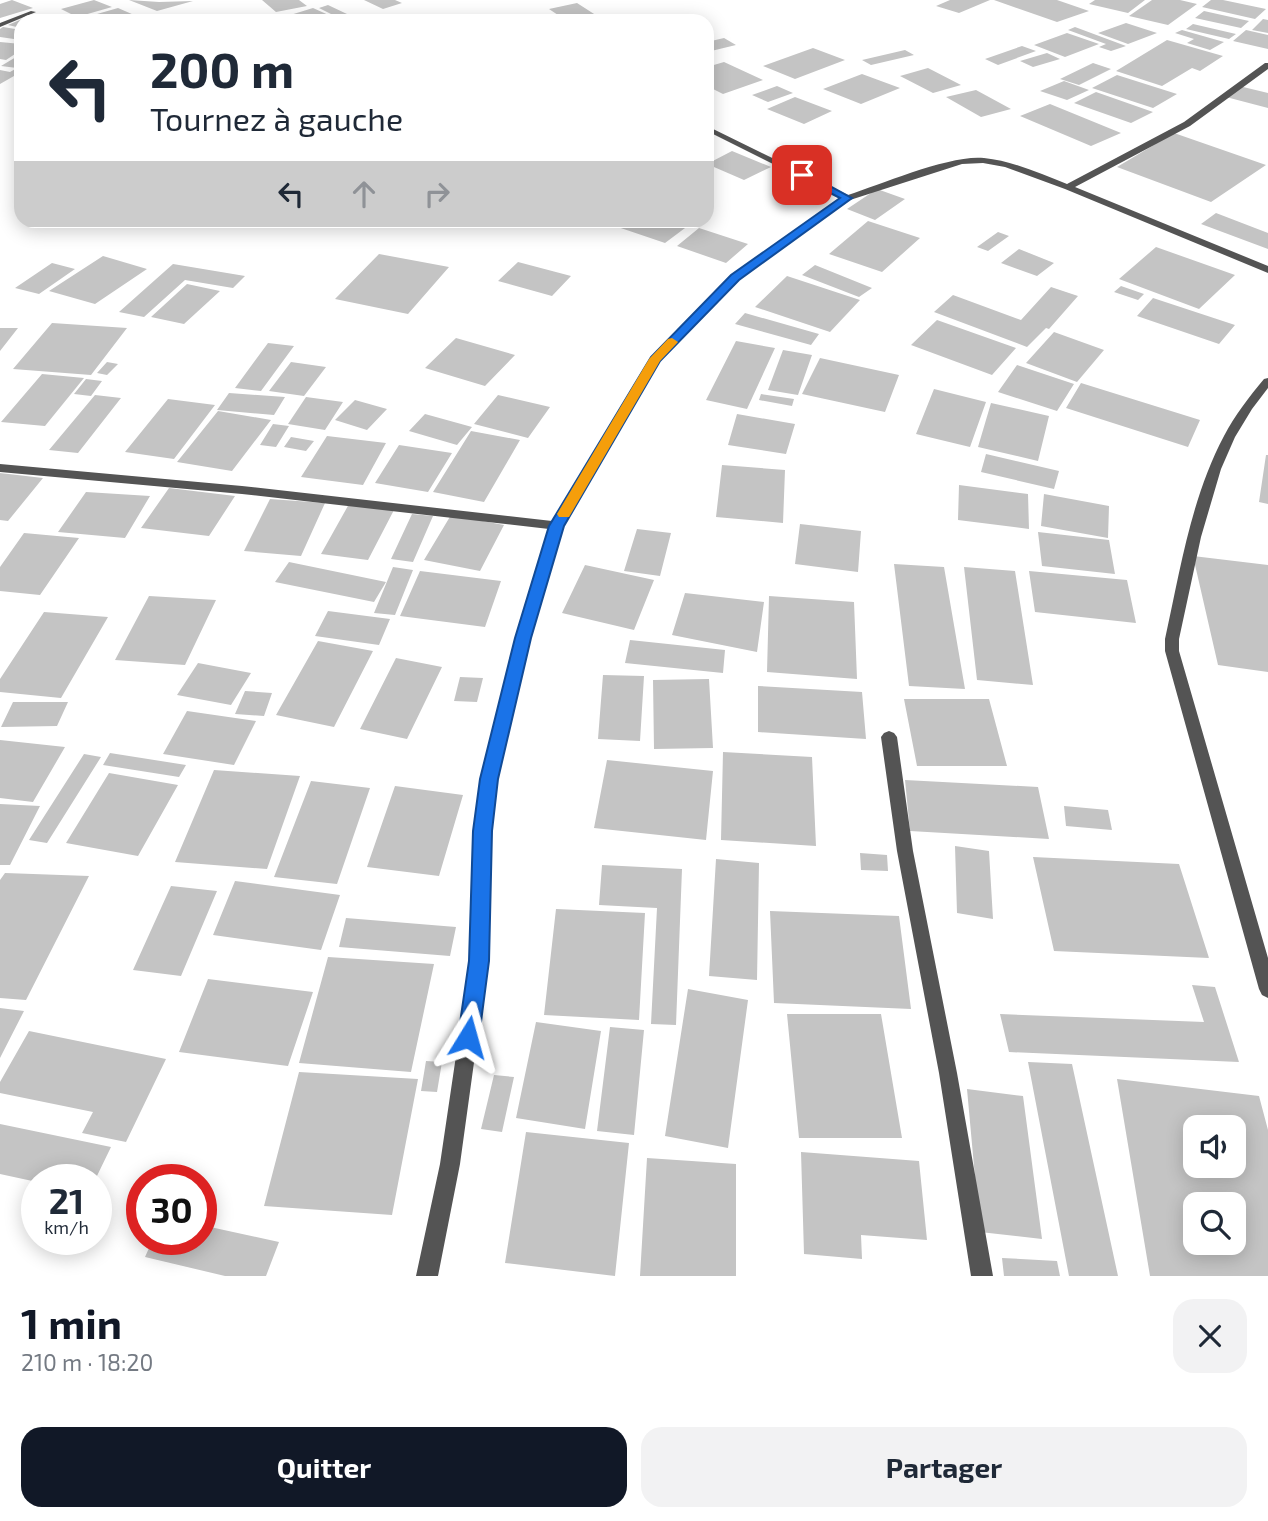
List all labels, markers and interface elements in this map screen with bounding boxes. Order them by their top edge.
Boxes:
text: 200 m [150,39,294,98]
icon: left [35,42,126,133]
text: Tournez à gauche [150,99,403,137]
pin [772,145,832,205]
icon: arrive [783,156,821,194]
icon: left [272,175,310,213]
icon: ahead [345,175,383,213]
icon: right [418,175,456,213]
position arrow [431,1000,505,1074]
map controls [1183,1115,1246,1255]
button: sound [1183,1115,1246,1178]
speed limit sign: 30 [126,1164,217,1255]
text: 21 [49,1179,84,1221]
button: search [1183,1192,1246,1255]
text: km/h [44,1216,89,1238]
text: 1 min [21,1297,122,1347]
button: close [1173,1299,1247,1373]
text: 210 m · 18:20 [21,1348,153,1376]
button: Quitter [21,1427,627,1507]
button: Partager [641,1427,1247,1507]

